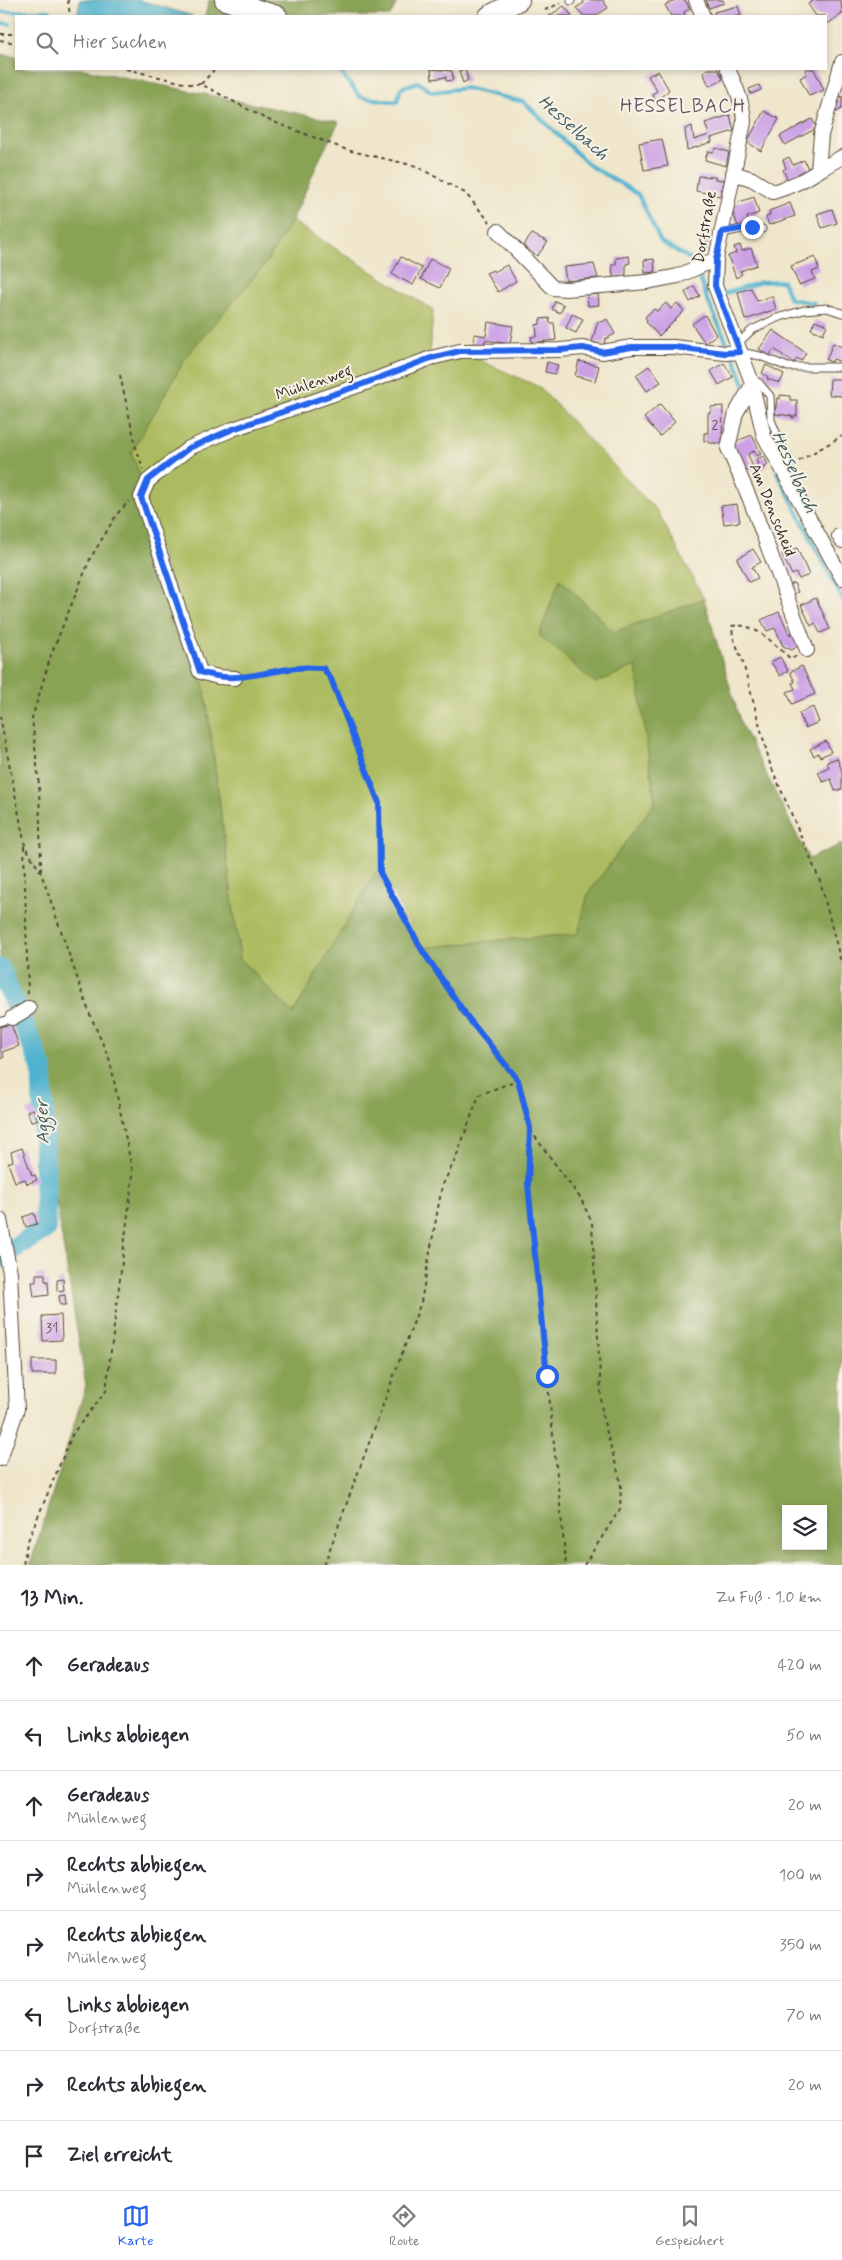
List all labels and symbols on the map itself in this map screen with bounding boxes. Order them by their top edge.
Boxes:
water label: Hesselbach [533,90,614,166]
district label: HESSELBACH [620,94,746,119]
street label: Dorfstraße [688,189,722,265]
route end [741,216,764,239]
street label: Mühlenweg [273,360,355,407]
house number: 2 [712,416,719,434]
water label: Hesselbach [765,427,823,517]
street label: Am Denscheid [744,460,800,560]
water label: Agger [30,1097,58,1145]
house number: 31 [46,1319,58,1337]
route start [536,1365,559,1388]

